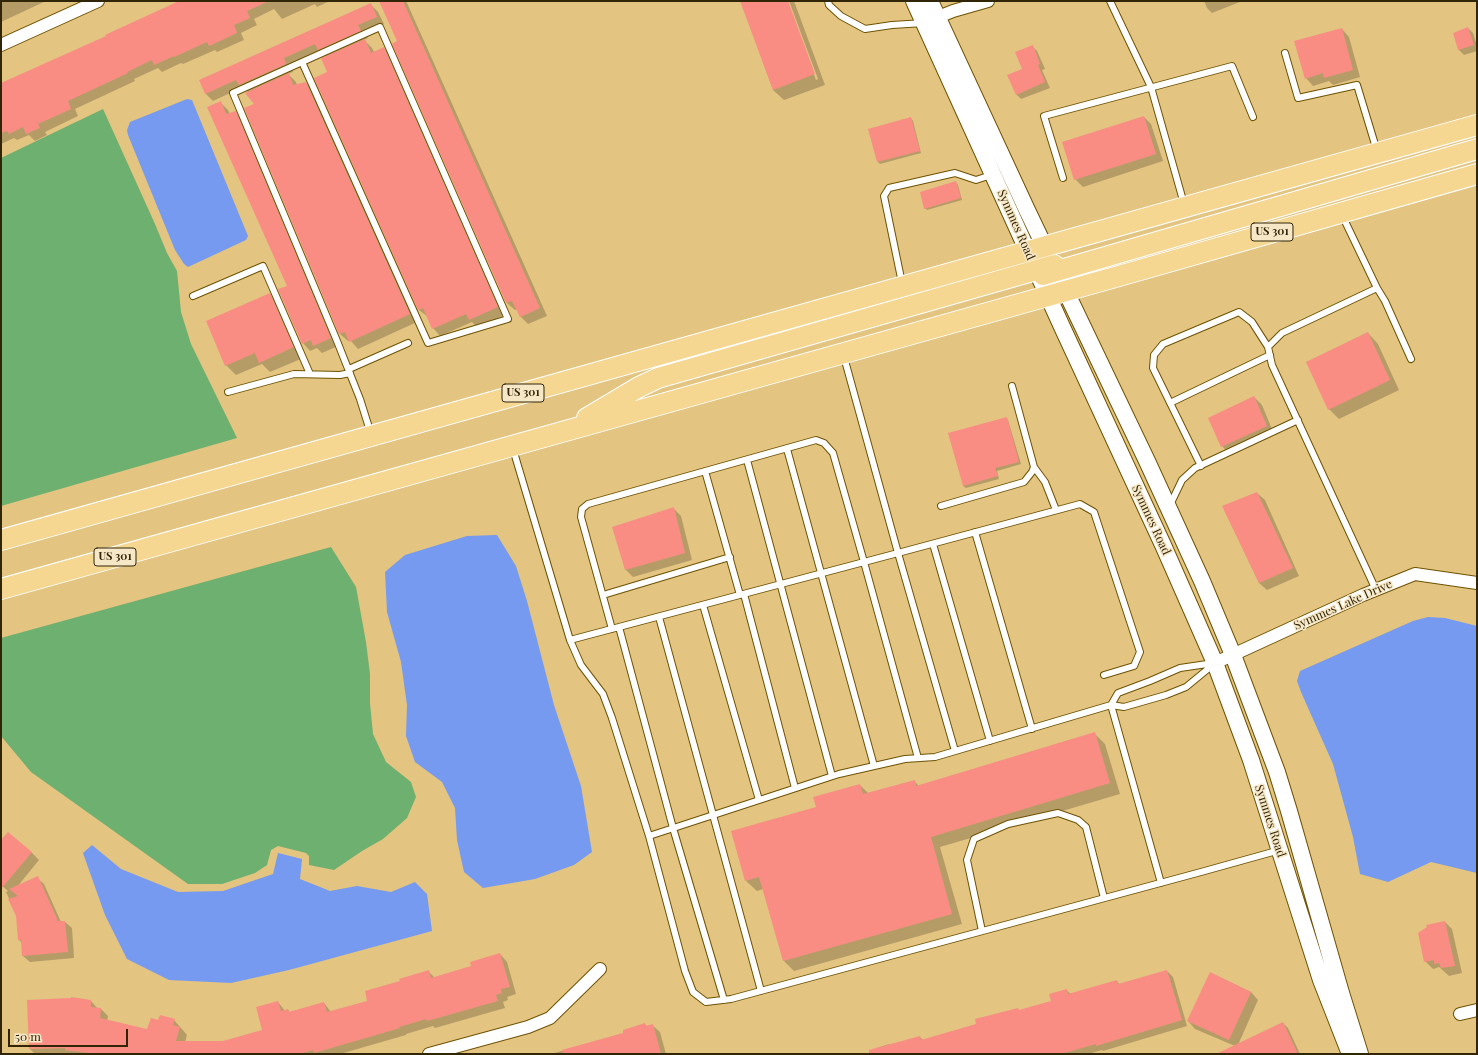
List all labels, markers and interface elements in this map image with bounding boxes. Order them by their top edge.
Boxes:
street label: Symmes Road [994,188,1038,262]
road number: US 301 [1251,223,1293,241]
road number: US 301 [502,384,544,402]
street label: Symmes Road [1129,483,1173,557]
road number: US 301 [94,548,136,566]
street label: Symmes Lake Drive [1292,577,1394,633]
street label: Symmes Road [1251,783,1289,859]
scale bar [10,1021,130,1047]
text: 50 m [15,1028,41,1044]

